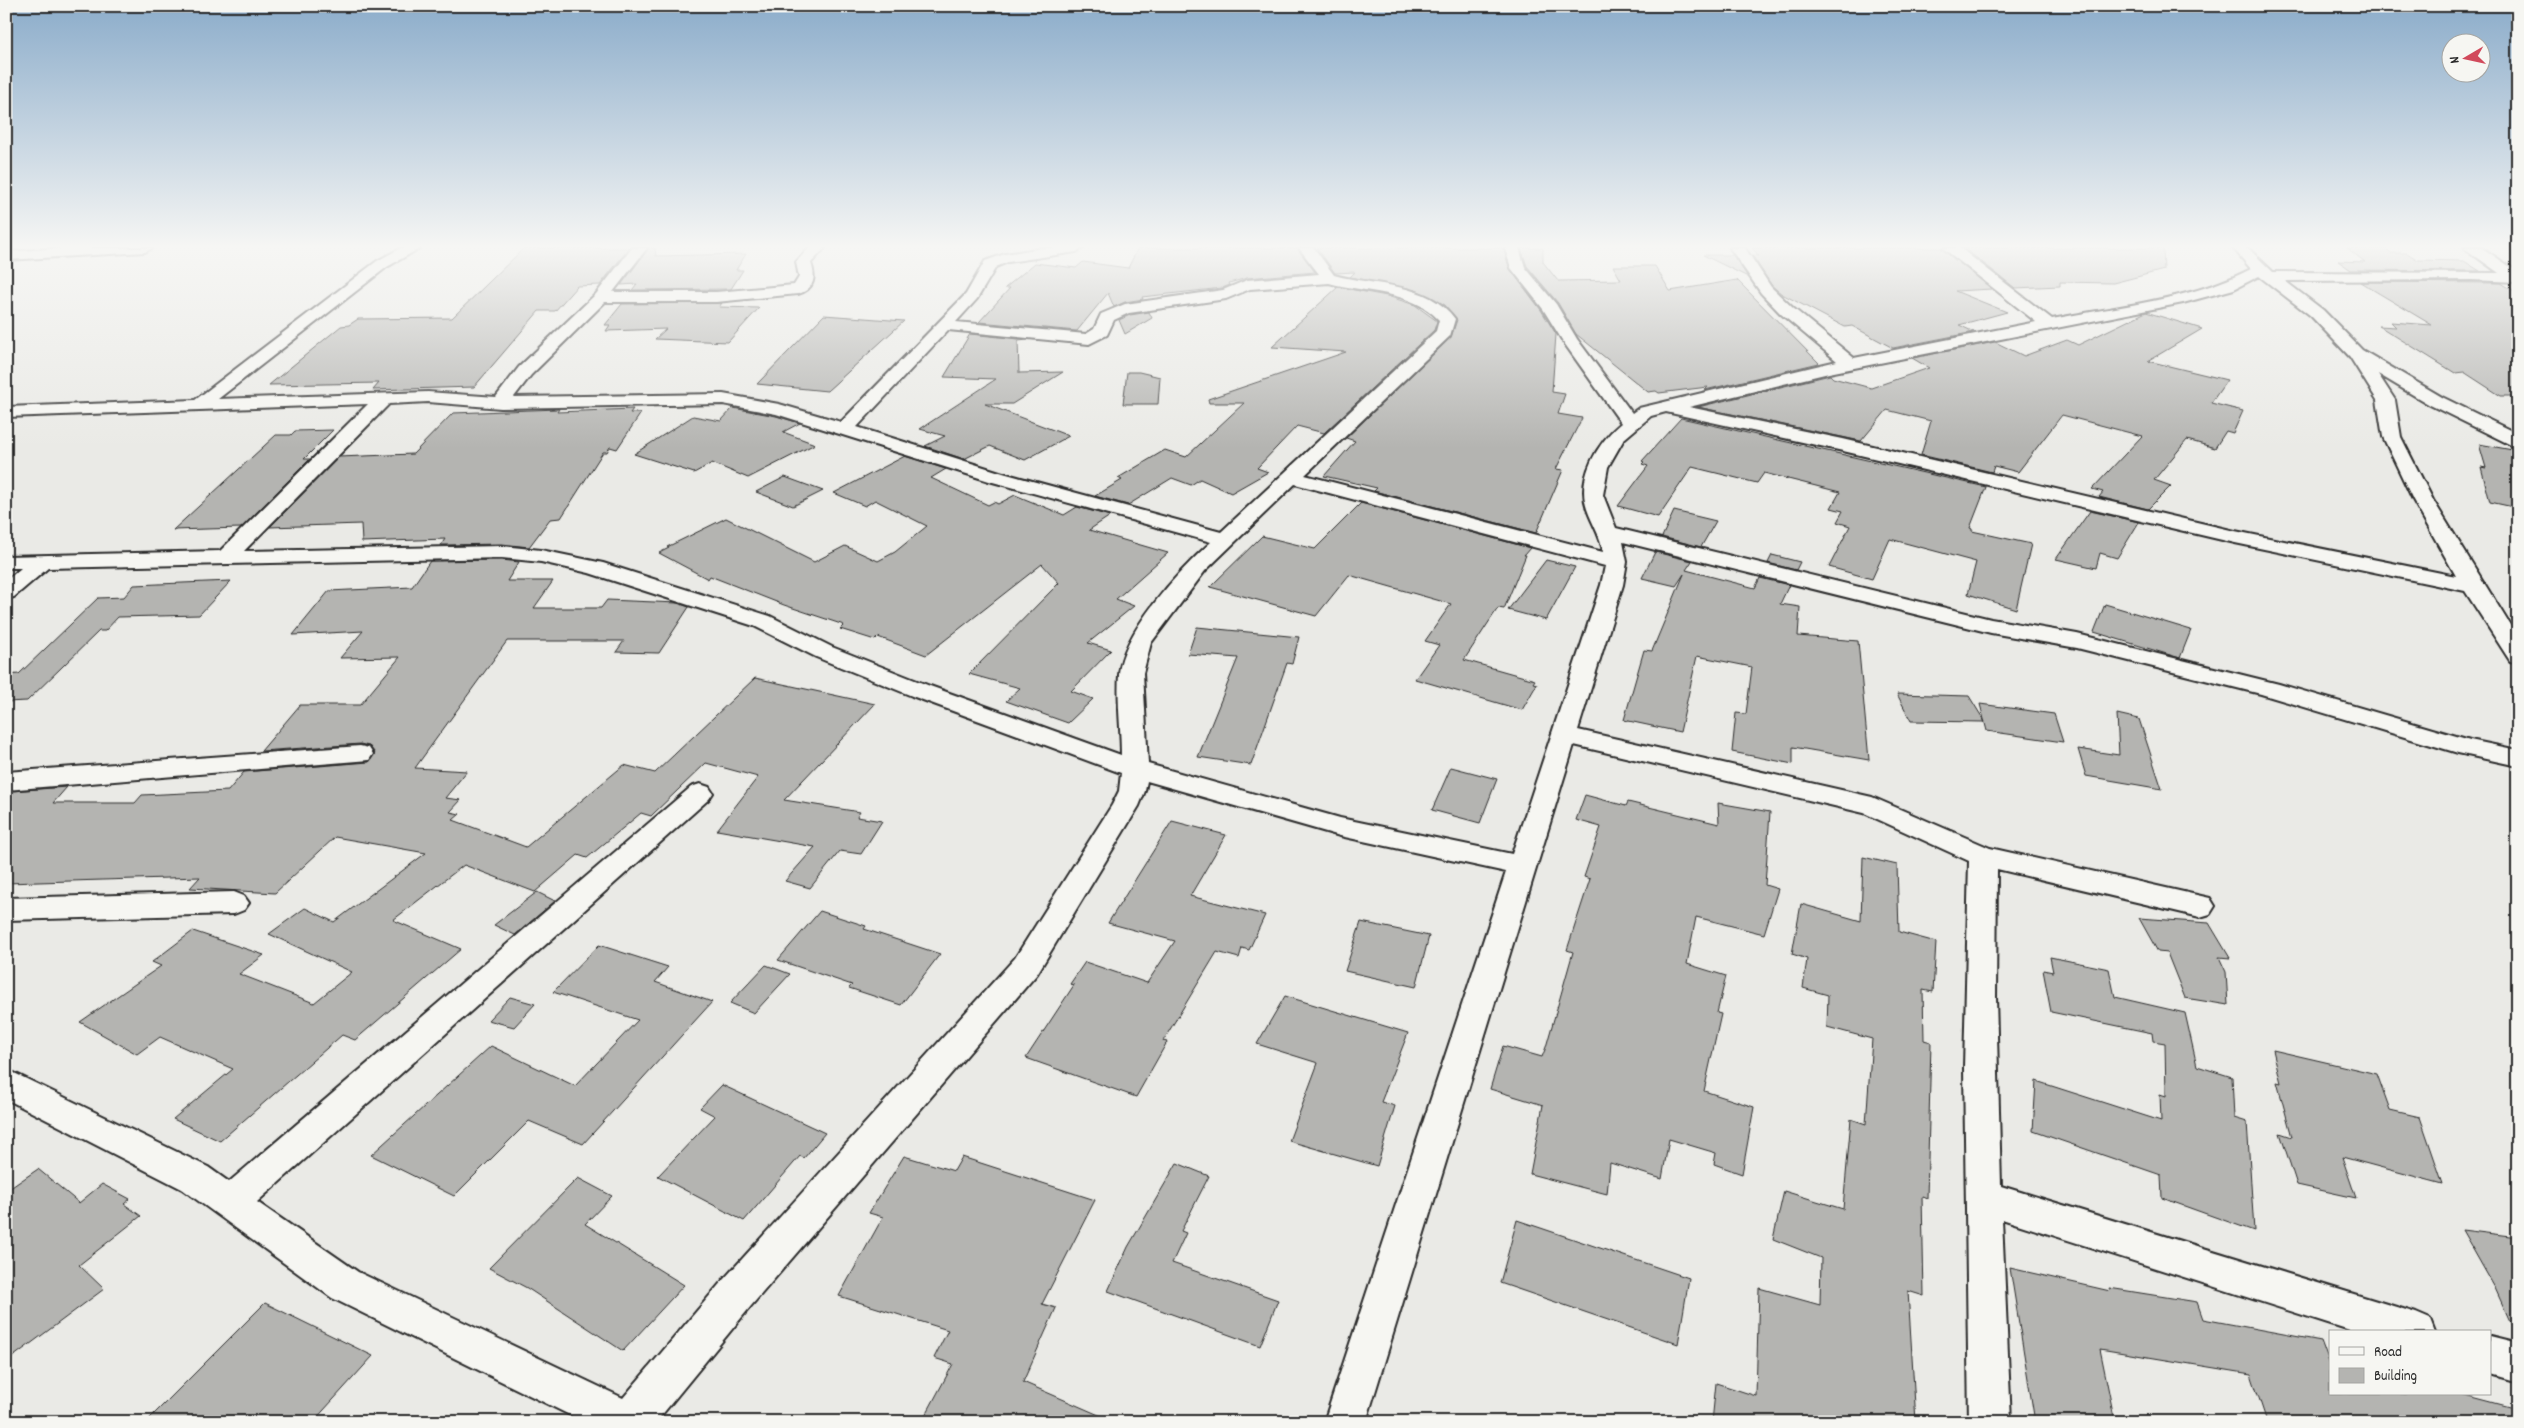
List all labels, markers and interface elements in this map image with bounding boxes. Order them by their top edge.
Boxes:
north arrow [2442,32,2492,82]
text: N [2445,55,2466,65]
legend [2329,1330,2492,1396]
text: Road [2374,1342,2402,1364]
text: Building [2374,1366,2417,1388]

